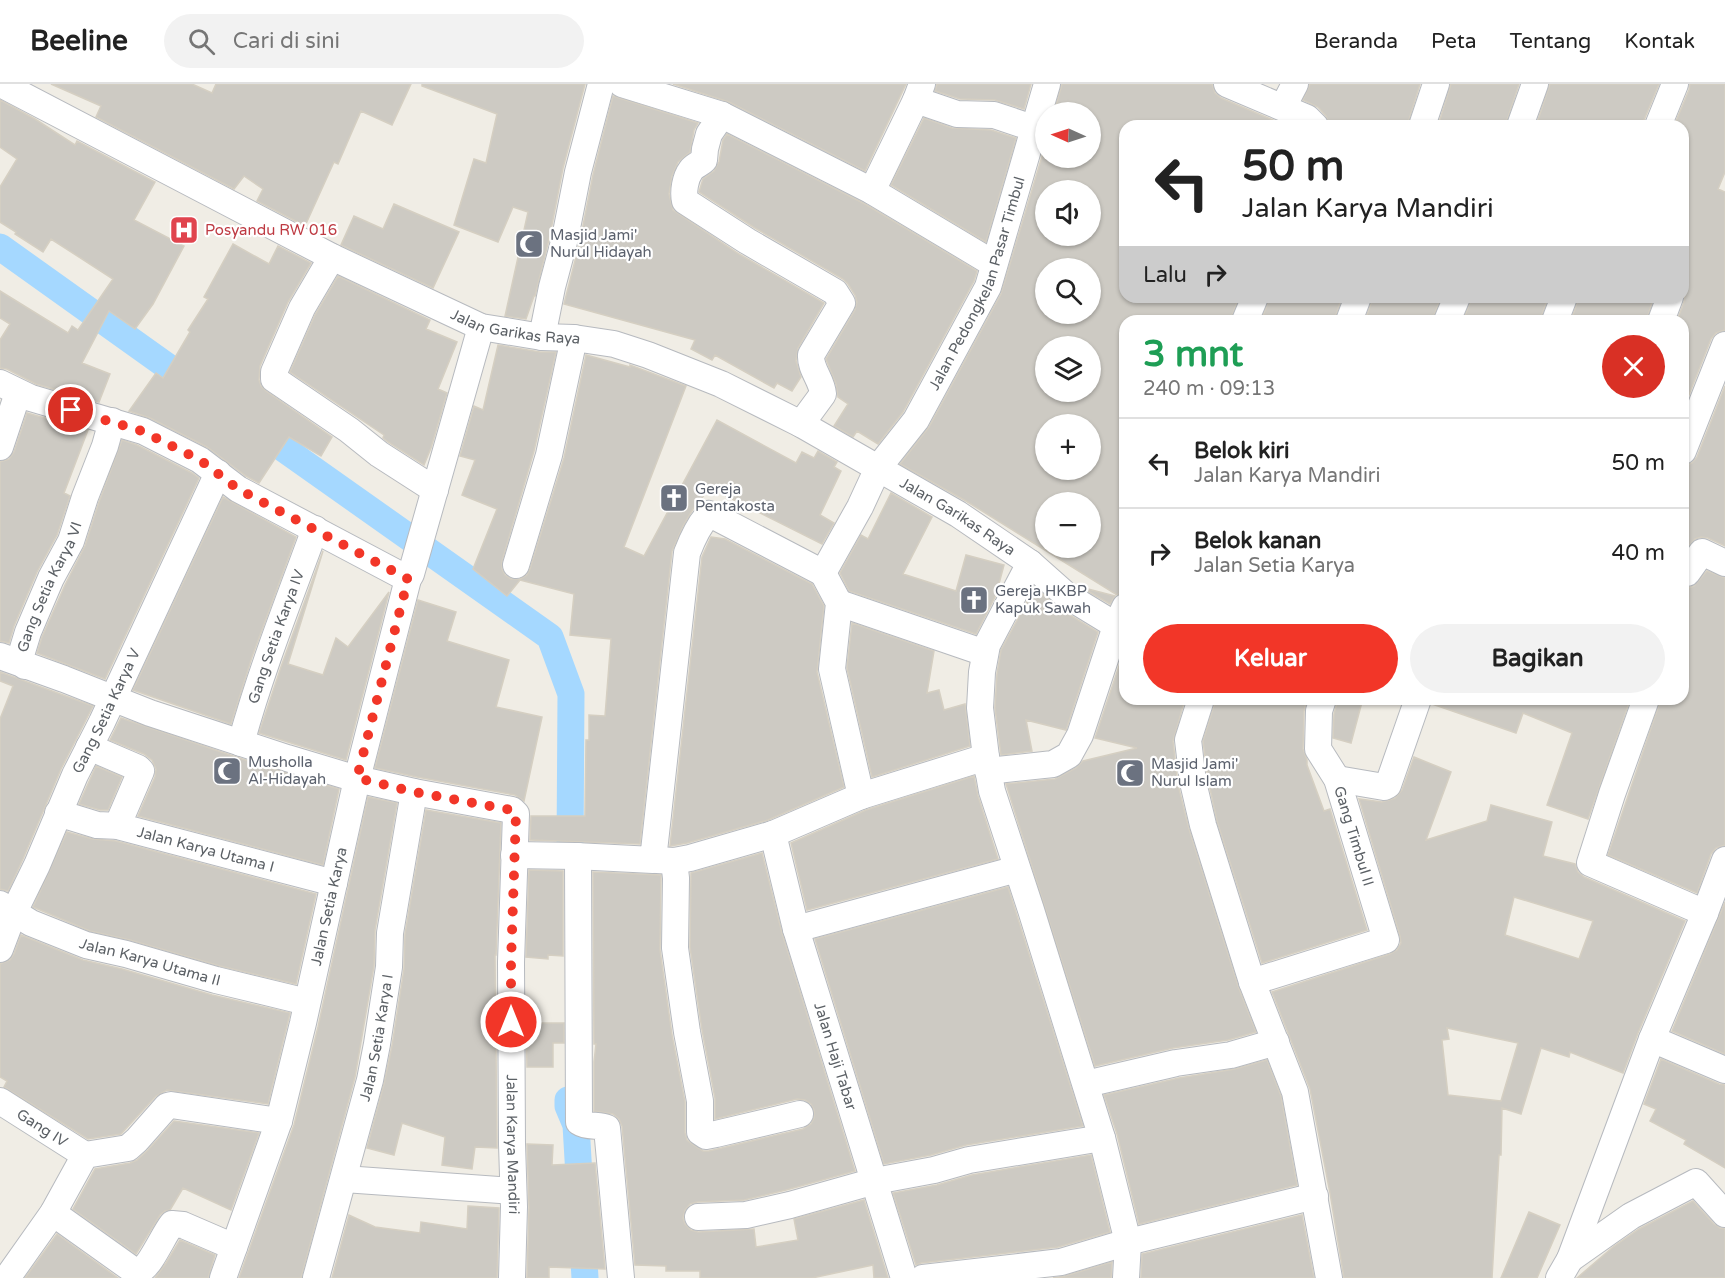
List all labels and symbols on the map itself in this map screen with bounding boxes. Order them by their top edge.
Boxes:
north arrow [1035,102,1101,168]
street label: Jalan Pedongkelan Pasar Timbul [925,174,1029,393]
hospital icon: Posyandu RW 016 [168,214,200,246]
place label: Posyandu RW 016 [205,221,337,239]
place label: Masjid Jami' Nurul Hidayah [550,226,652,261]
mosque icon: Masjid Jami' Nurul Hidayah [513,228,545,260]
street label: Jalan Garikas Raya [448,305,582,348]
pin [45,384,96,435]
street label: Jalan Garikas Raya [897,474,1019,559]
place label: Gereja Pentakosta [695,480,775,515]
church icon: Gereja Pentakosta [658,482,690,514]
street label: Gang Setia Karya VI [13,519,86,654]
street label: Gang Setia Karya IV [244,567,308,706]
place label: Gereja HKBP Kapuk Sawah [995,582,1091,617]
church icon: Gereja HKBP Kapuk Sawah [958,584,990,616]
street label: Gang Setia Karya V [68,645,144,776]
place label: Musholla Al-Hidayah [248,753,326,788]
mosque icon: Musholla Al-Hidayah [211,755,243,787]
place label: Masjid Jami' Nurul Islam [1151,755,1238,790]
mosque icon: Masjid Jami' Nurul Islam [1114,757,1146,789]
street label: Gang Timbul II [1330,784,1378,888]
street label: Jalan Karya Utama I [135,823,276,876]
street label: Jalan Setia Karya [307,845,351,967]
street label: Jalan Karya Utama II [77,934,222,990]
street label: Jalan Setia Karya I [356,973,397,1103]
position arrow [479,990,543,1054]
street label: Jalan Haji Tabar [810,1000,861,1113]
street label: Jalan Karya Mandiri [503,1074,523,1215]
street label: Gang IV [13,1105,72,1151]

